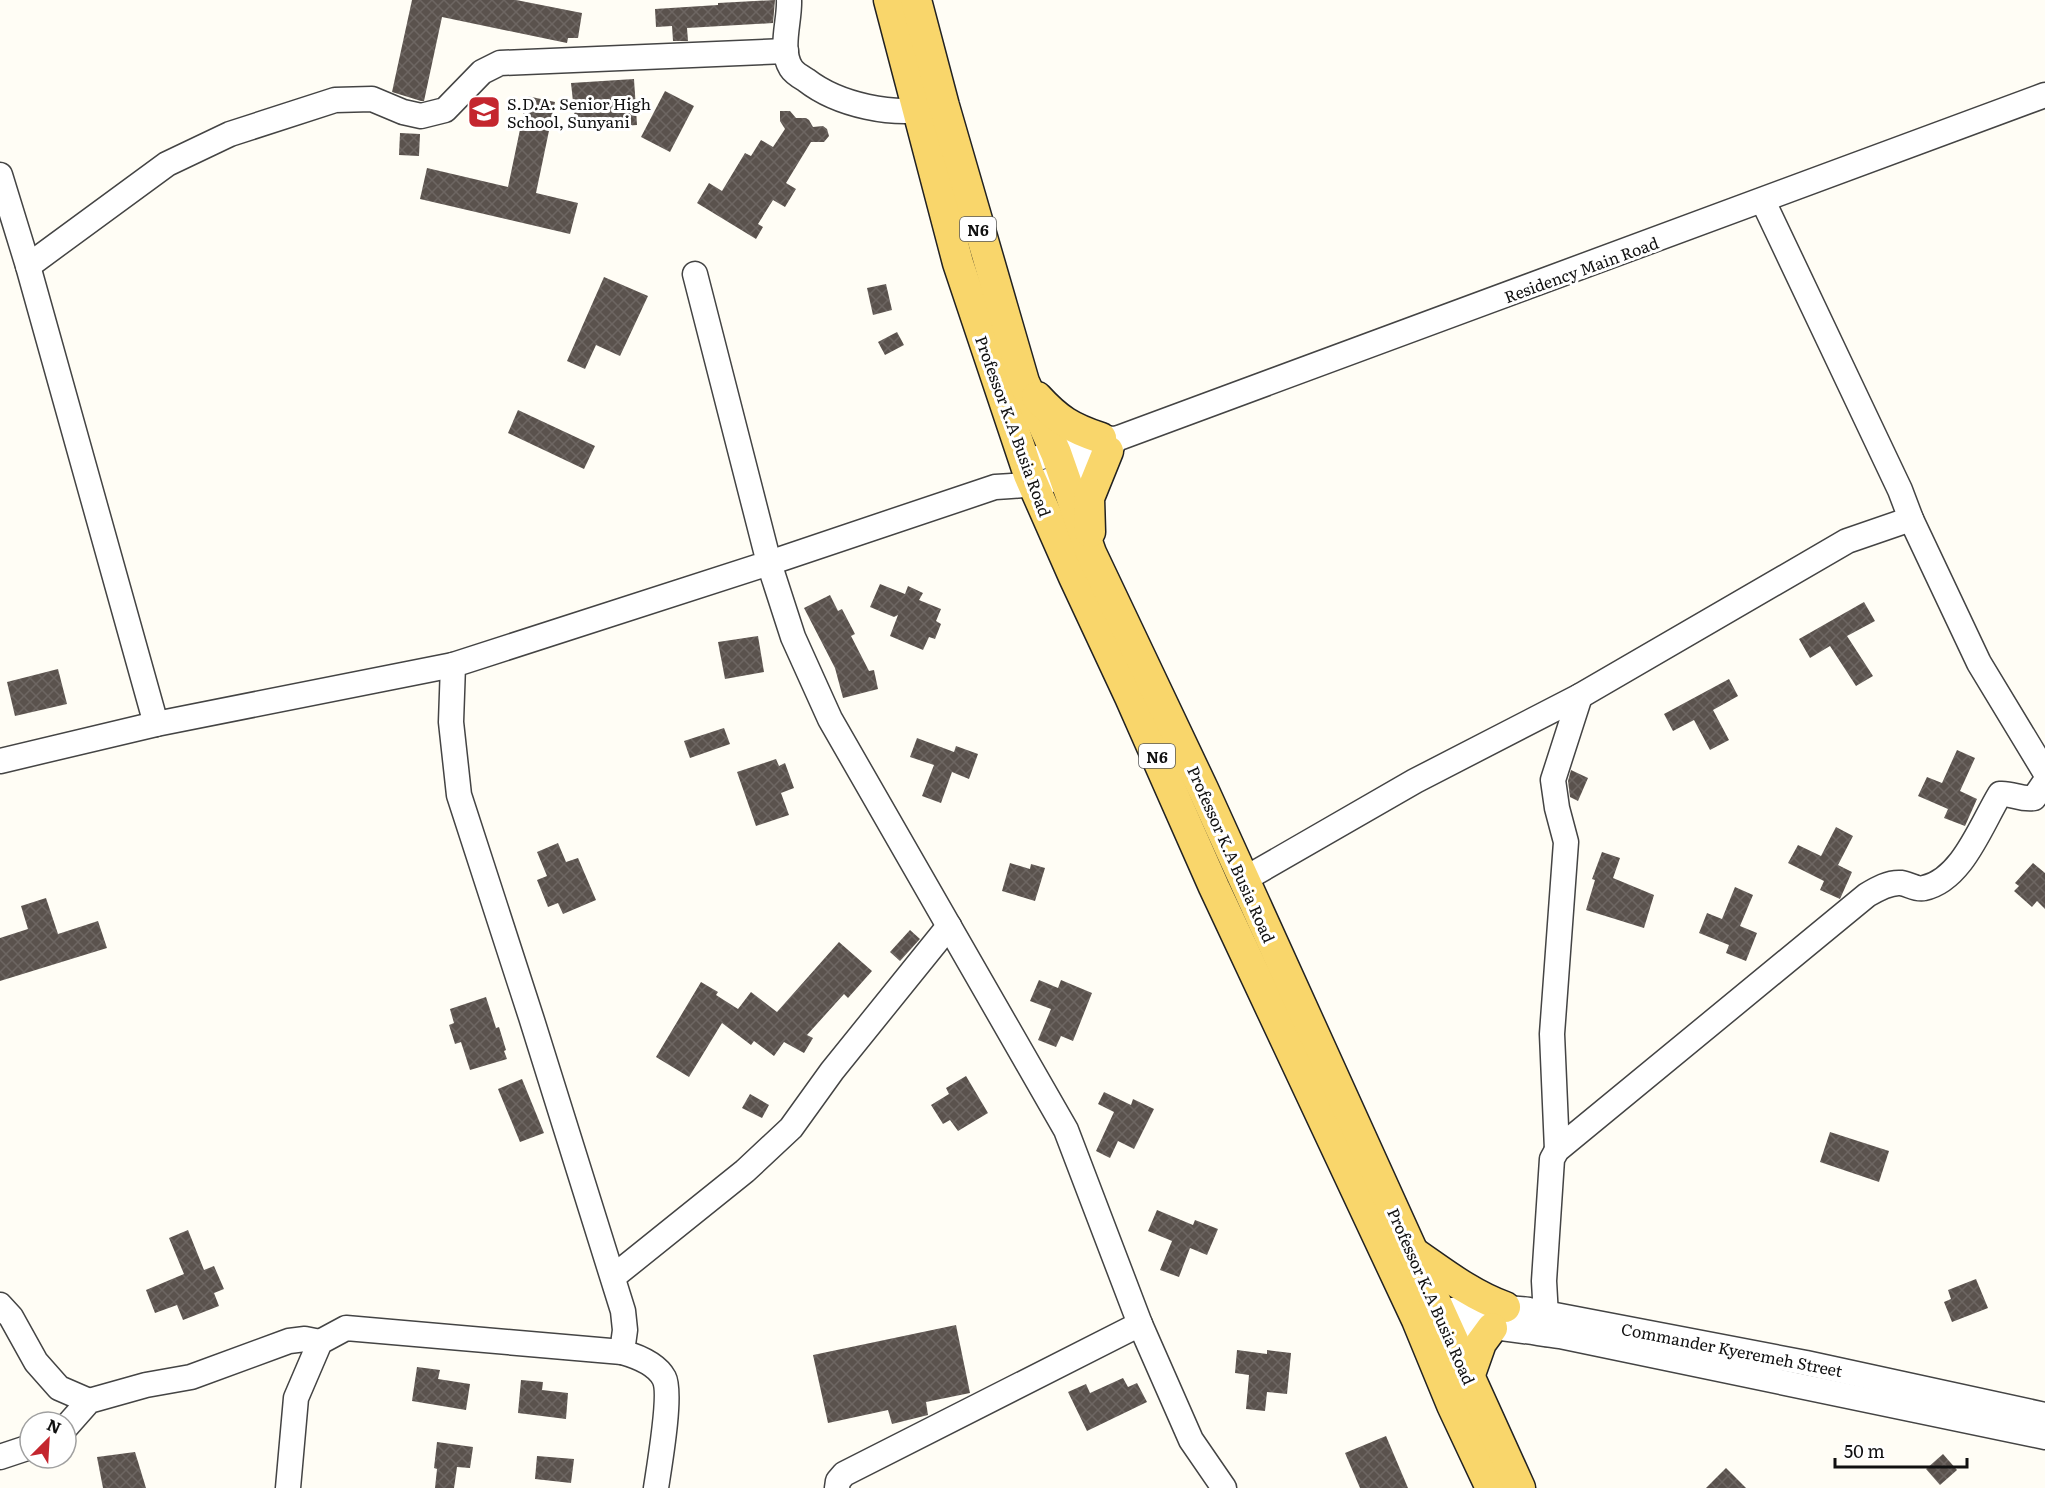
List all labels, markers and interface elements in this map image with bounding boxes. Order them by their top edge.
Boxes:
place label: S.D.A. Senior High School, Sunyani [507,91,651,133]
school or university icon: S.D.A. Senior High School, Sunyani [466,94,502,130]
road number: N6 [960,217,996,241]
street label: Residency Main Road [1500,230,1662,308]
street label: Professor K.A Busia Road [970,332,1058,520]
road number: N6 [1139,744,1175,768]
street label: Professor K.A Busia Road [1182,762,1282,946]
street label: Professor K.A Busia Road [1382,1204,1482,1388]
street label: Commander Kyeremeh Street [1619,1316,1845,1382]
north arrow [18,1410,78,1470]
text: N [43,1412,66,1439]
scale bar [1835,1431,1967,1469]
text: 50 m [1844,1437,1885,1464]

